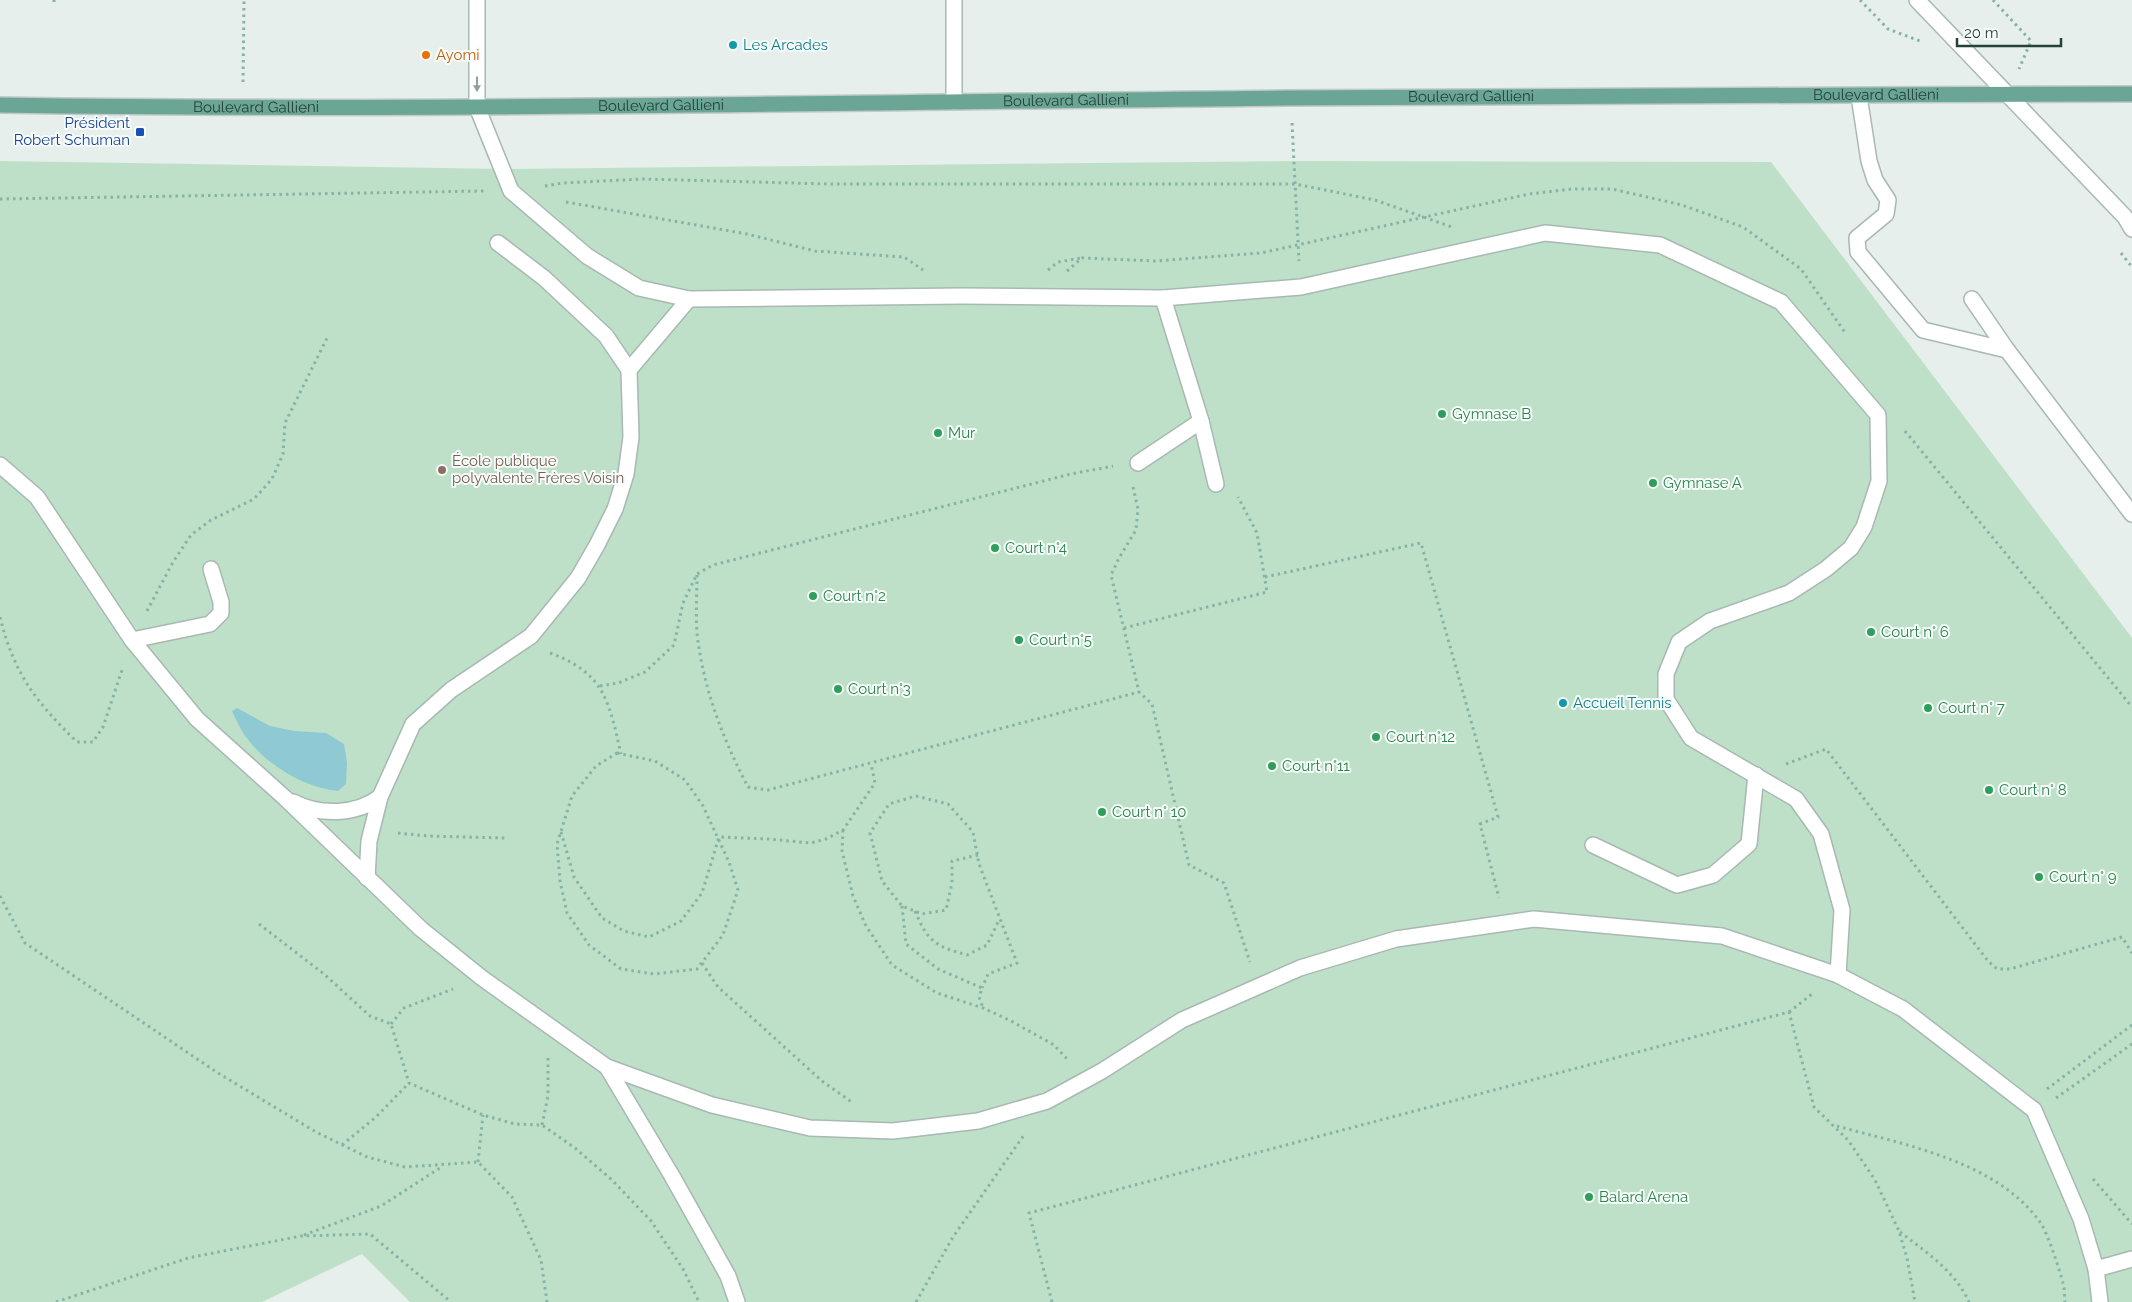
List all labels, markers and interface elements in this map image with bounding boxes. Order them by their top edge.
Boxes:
scale bar [1957,15,2061,47]
text: 20 m [1964,24,1999,42]
place label: Les Arcades [743,36,828,54]
marker: Les Arcades [727,39,739,51]
place label: Ayomi [436,46,479,64]
marker: Ayomi [420,49,432,61]
one-way arrow [473,76,481,92]
street label: Boulevard Gallieni [1813,86,1939,104]
street label: Boulevard Gallieni [1408,87,1534,106]
street label: Boulevard Gallieni [1003,91,1129,110]
street label: Boulevard Gallieni [598,96,724,115]
street label: Boulevard Gallieni [193,98,319,116]
place label: Président Robert Schuman [14,114,130,149]
marker: Président Robert Schuman [134,126,146,138]
place label: Gymnase B [1452,405,1531,423]
marker: Gymnase B [1436,408,1448,420]
place label: Mur [948,424,976,442]
marker: Mur [932,427,944,439]
place label: École publique polyvalente Frères Voisin [452,452,624,487]
marker: École publique polyvalente Frères Voisin [436,464,448,476]
place label: Gymnase A [1663,474,1742,492]
marker: Gymnase A [1647,477,1659,489]
place label: Court n°4 [1005,539,1067,557]
marker: Court n°4 [989,542,1001,554]
place label: Court n°2 [823,587,886,605]
marker: Court n°2 [807,590,819,602]
place label: Court n° 6 [1881,623,1949,641]
marker: Court n° 6 [1865,626,1877,638]
place label: Court n°5 [1029,631,1092,649]
marker: Court n°5 [1013,634,1025,646]
place label: Court n°3 [848,680,911,698]
marker: Court n°3 [832,683,844,695]
place label: Accueil Tennis [1573,694,1672,712]
marker: Accueil Tennis [1557,697,1569,709]
place label: Court n° 7 [1938,699,2005,717]
marker: Court n° 7 [1922,702,1934,714]
place label: Court n°12 [1386,728,1455,746]
marker: Court n°12 [1370,731,1382,743]
place label: Court n°11 [1282,757,1350,775]
marker: Court n°11 [1266,760,1278,772]
place label: Court n° 8 [1999,781,2067,799]
marker: Court n° 8 [1983,784,1995,796]
place label: Court n° 10 [1112,803,1186,821]
marker: Court n° 10 [1096,806,1108,818]
place label: Court n° 9 [2049,868,2117,886]
marker: Court n° 9 [2033,871,2045,883]
place label: Balard Arena [1599,1188,1688,1206]
marker: Balard Arena [1583,1191,1595,1203]

